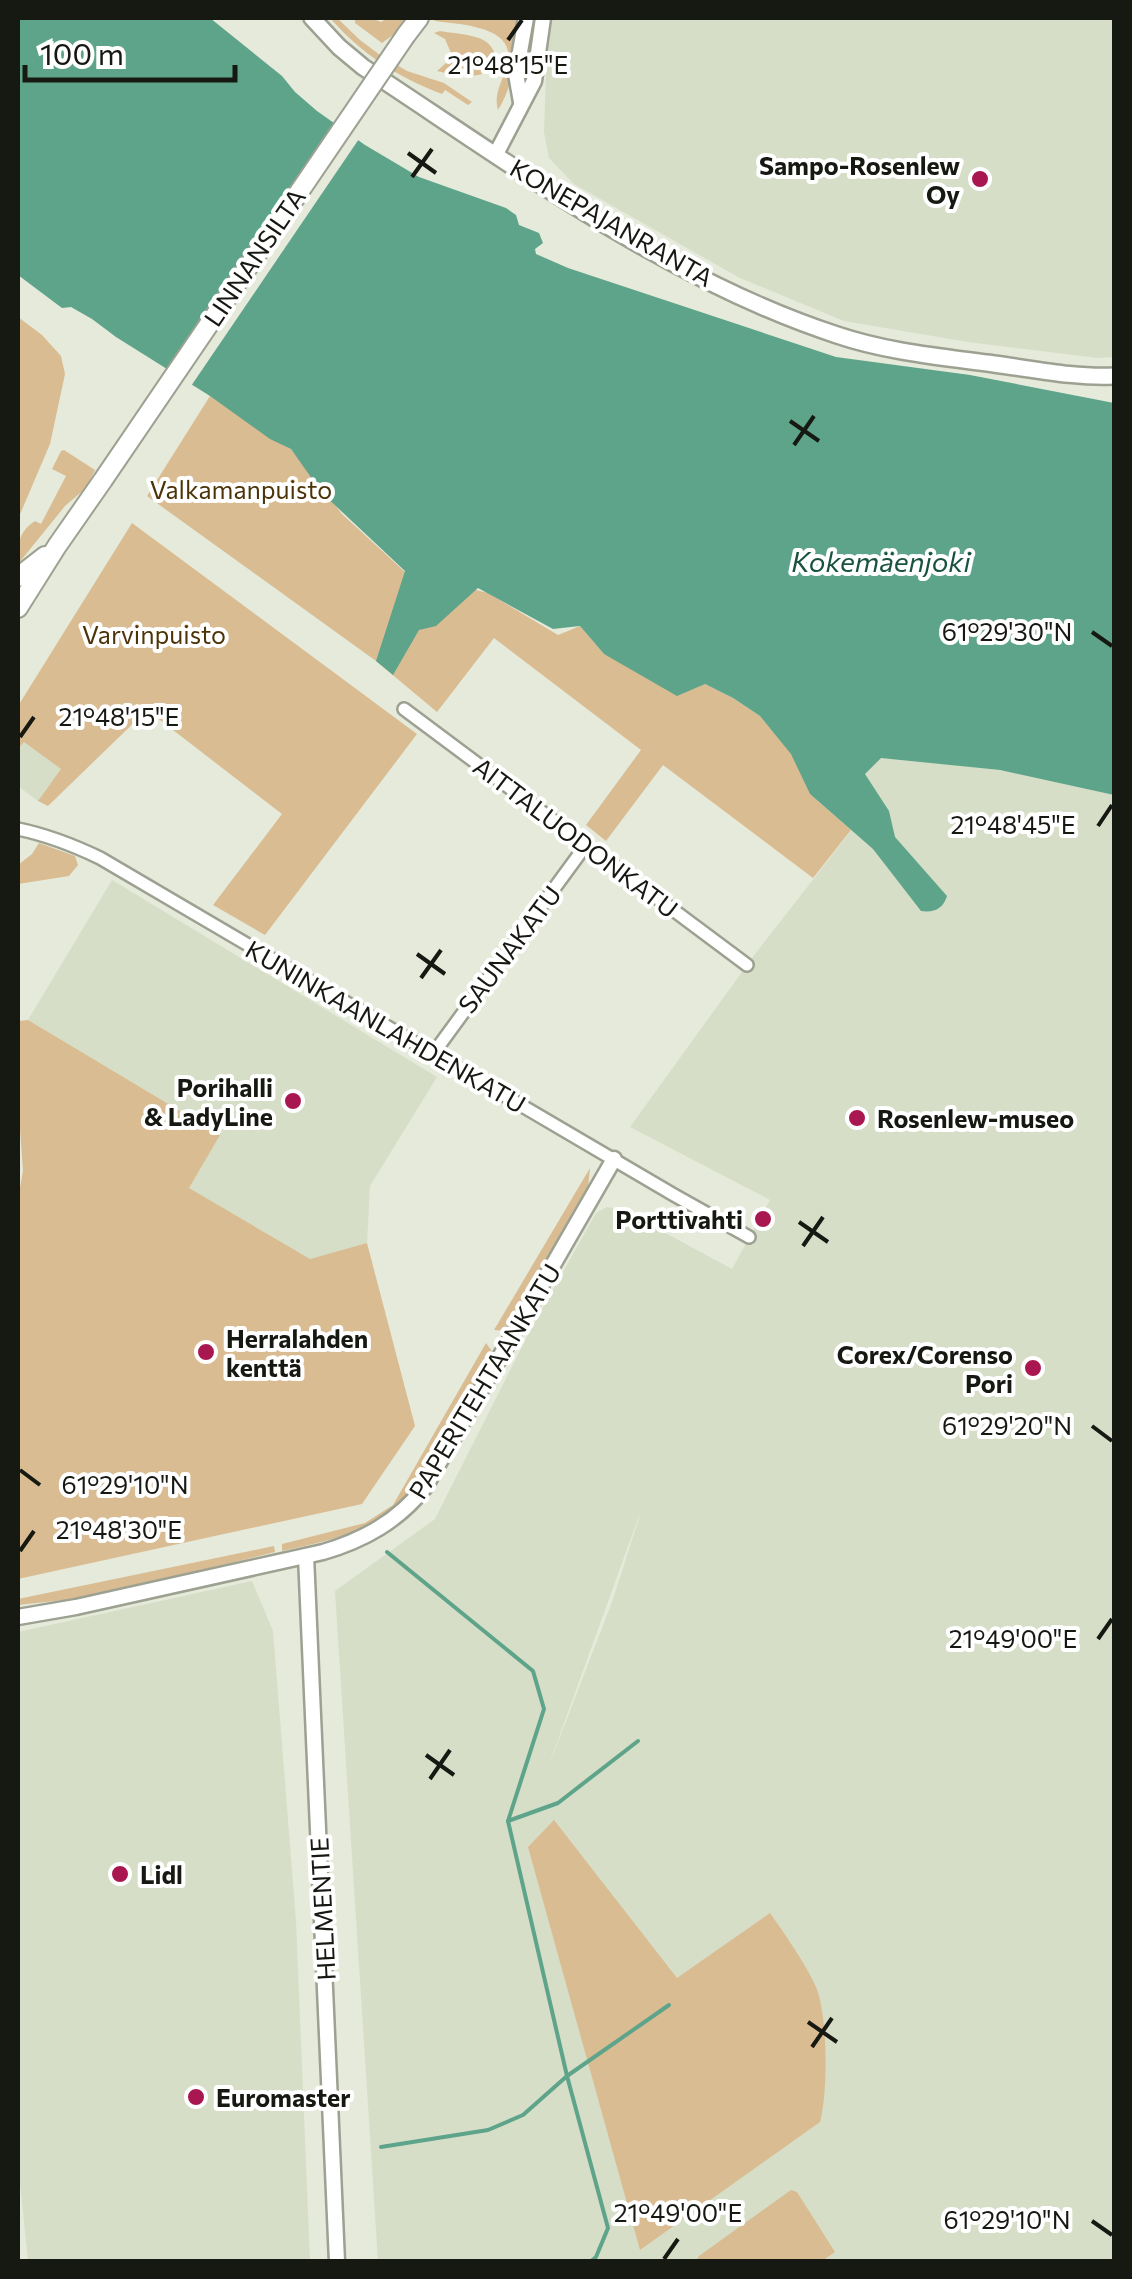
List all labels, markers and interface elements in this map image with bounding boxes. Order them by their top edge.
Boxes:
scale bar [25,20,235,82]
text: 100 m [40,34,124,71]
text: 21°48'15"E [448,49,568,79]
place label: Sampo-Rosenlew Oy [759,150,960,209]
street label: KONEPAJANRANTA [505,152,719,292]
marker: Sampo-Rosenlew Oy [969,168,991,190]
street label: LINNANSILTA [197,182,311,332]
park label: Valkamanpuisto [150,474,332,504]
water label: Kokemäenjoki [791,544,972,578]
text: 61°29'30"N [942,616,1072,646]
park label: Varvinpuisto [82,619,226,649]
text: 21°48'15"E [59,701,179,731]
street label: AITTALUODONKATU [468,750,684,924]
text: 21°48'45"E [950,809,1076,839]
street label: SAUNAKATU [451,879,567,1019]
street label: KUNINKAANLAHDENKATU [241,933,531,1119]
place label: Porihalli & LadyLine [144,1072,273,1131]
marker: Porihalli & LadyLine [282,1090,304,1112]
place label: Rosenlew-museo [877,1103,1074,1133]
marker: Rosenlew-museo [846,1107,868,1129]
place label: Porttivahti [615,1204,743,1234]
marker: Porttivahti [752,1208,774,1230]
street label: PAPERITEHTAANKATU [402,1258,566,1504]
place label: Herralahden kenttä [226,1323,368,1382]
place label: Corex/Corenso Pori [837,1339,1013,1398]
marker: Herralahden kenttä [195,1341,217,1363]
marker: Corex/Corenso Pori [1022,1357,1044,1379]
text: 61°29'20"N [942,1410,1072,1440]
text: 61°29'10"N [62,1469,188,1499]
text: 21°48'30"E [56,1514,182,1544]
text: 21°49'00"E [949,1623,1077,1653]
street label: HELMENTIE [303,1837,341,1981]
place label: Lidl [140,1859,183,1889]
marker: Lidl [109,1863,131,1885]
place label: Euromaster [216,2082,351,2112]
marker: Euromaster [185,2086,207,2108]
text: 21°49'00"E [614,2197,742,2227]
text: 61°29'10"N [944,2204,1070,2234]

